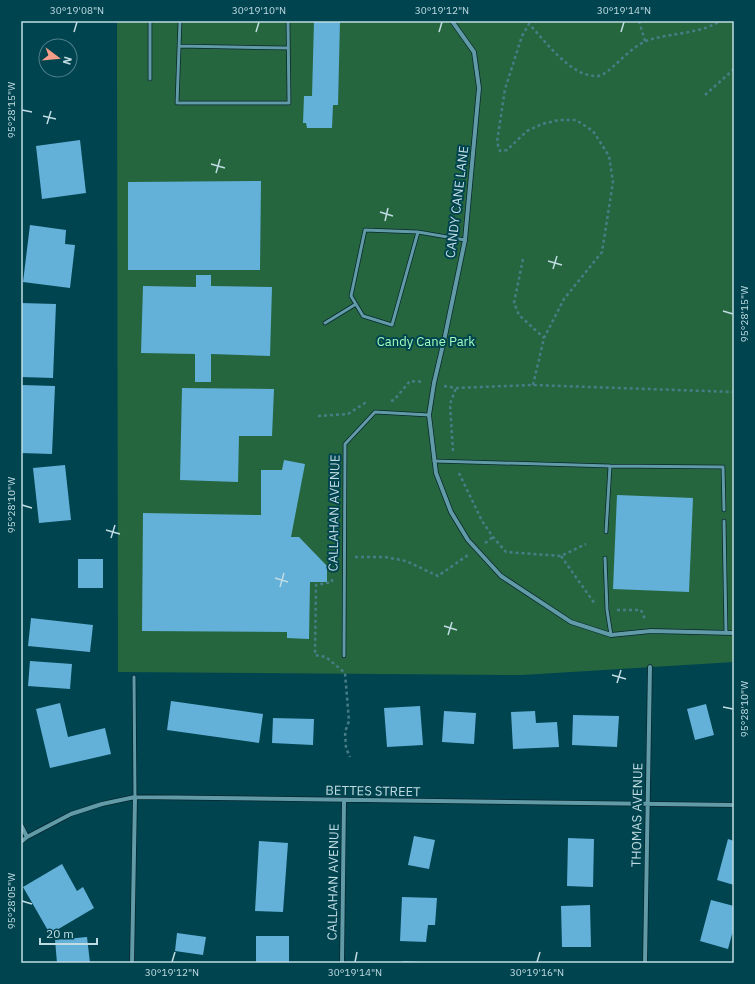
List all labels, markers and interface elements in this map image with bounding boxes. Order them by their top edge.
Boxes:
text: 30°19'08"N [50,4,104,17]
text: 30°19'10"N [232,4,286,17]
text: 30°19'12"N [415,4,469,17]
text: 30°19'14"N [597,4,651,17]
north arrow [38,38,78,78]
text: N [60,55,75,67]
text: 95°28'15"W [5,82,18,138]
street label: CANDY CANE LANE [442,145,472,259]
text: 95°28'15"W [738,286,751,342]
park label: Candy Cane Park [377,333,475,350]
street label: CALLAHAN AVENUE [324,455,344,571]
text: 95°28'10"W [5,477,18,533]
text: 95°28'10"W [738,681,751,737]
street label: THOMAS AVENUE [628,763,646,867]
street label: BETTES STREET [325,782,421,800]
street label: CALLAHAN AVENUE [323,824,343,940]
text: 95°28'05"W [5,873,18,929]
scale bar [40,920,97,946]
text: 20 m [46,926,74,941]
text: 30°19'12"N [145,966,199,979]
text: 30°19'14"N [328,966,382,979]
text: 30°19'16"N [510,966,564,979]

